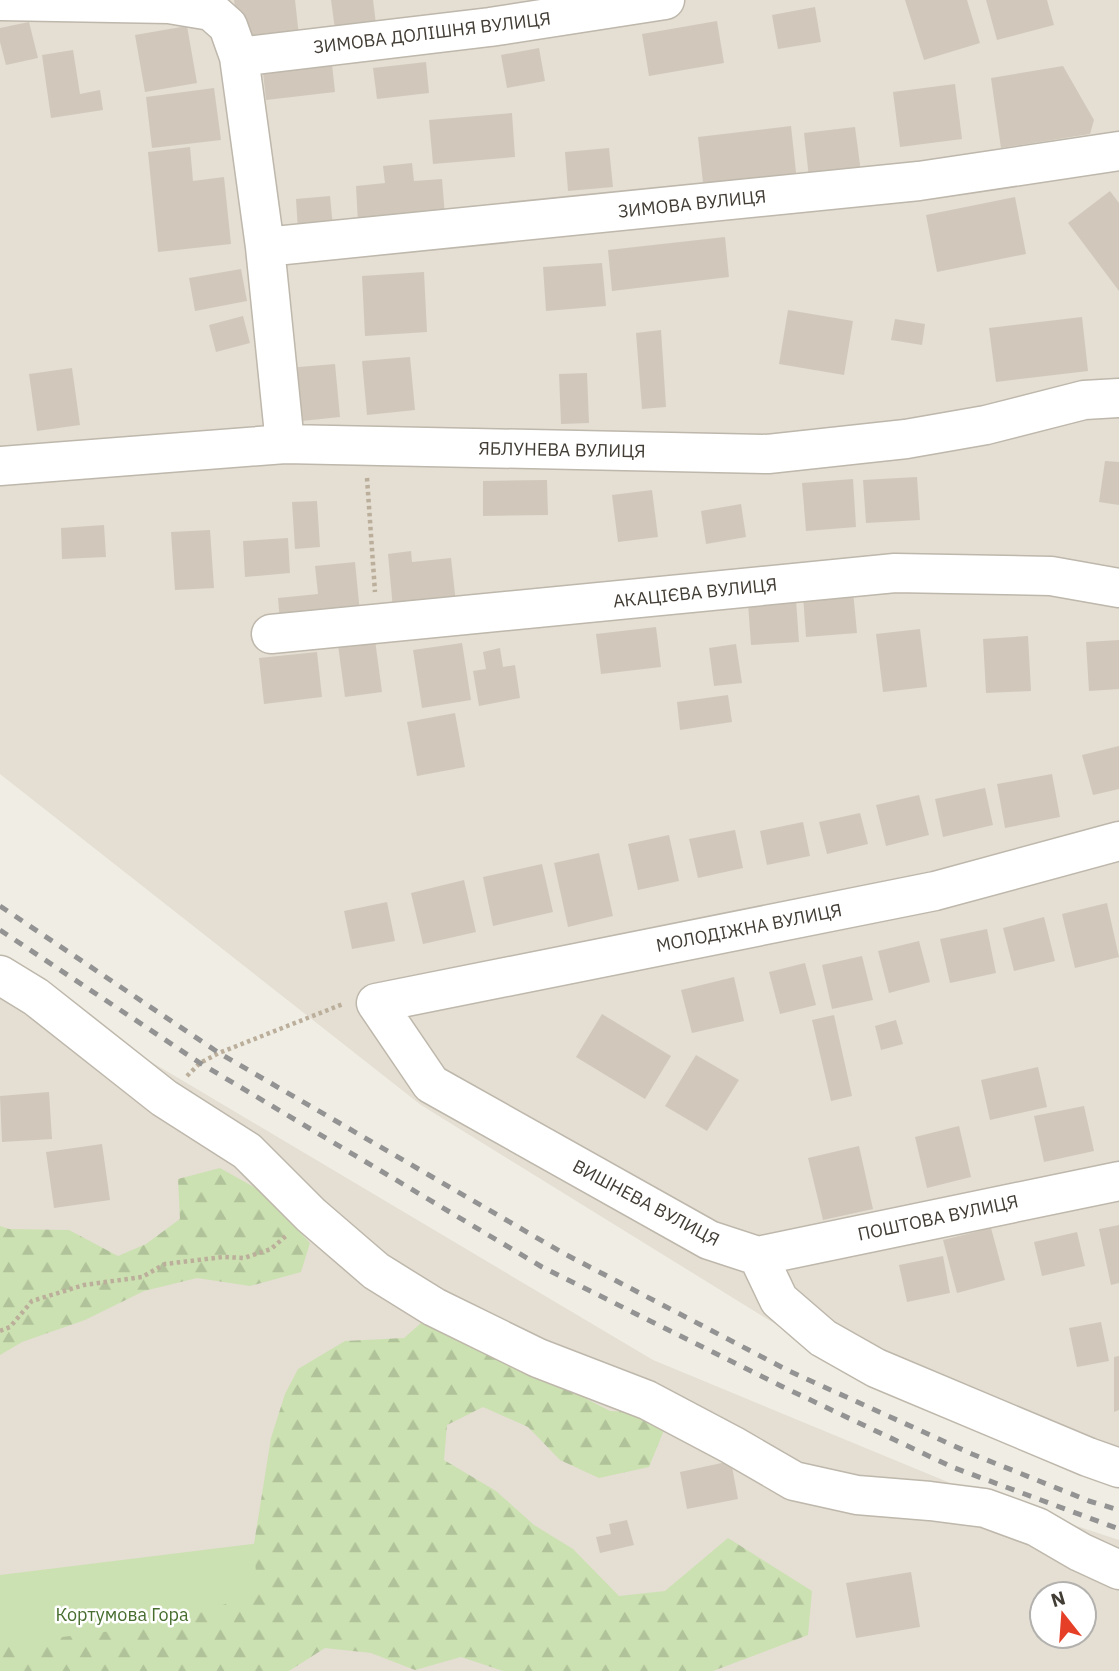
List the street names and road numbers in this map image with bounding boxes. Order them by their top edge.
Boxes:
street label: ЗИМОВА ДОЛІШНЯ ВУЛИЦЯ [312,7,552,58]
street label: ЗИМОВА ВУЛИЦЯ [617,184,767,223]
street label: ЯБЛУНЕВА ВУЛИЦЯ [478,437,646,462]
street label: АКАЦІЄВА ВУЛИЦЯ [612,572,778,613]
street label: МОЛОДІЖНА ВУЛИЦЯ [654,898,844,957]
street label: ВИШНЕВА ВУЛИЦЯ [569,1154,724,1251]
street label: ПОШТОВА ВУЛИЦЯ [856,1189,1020,1246]

